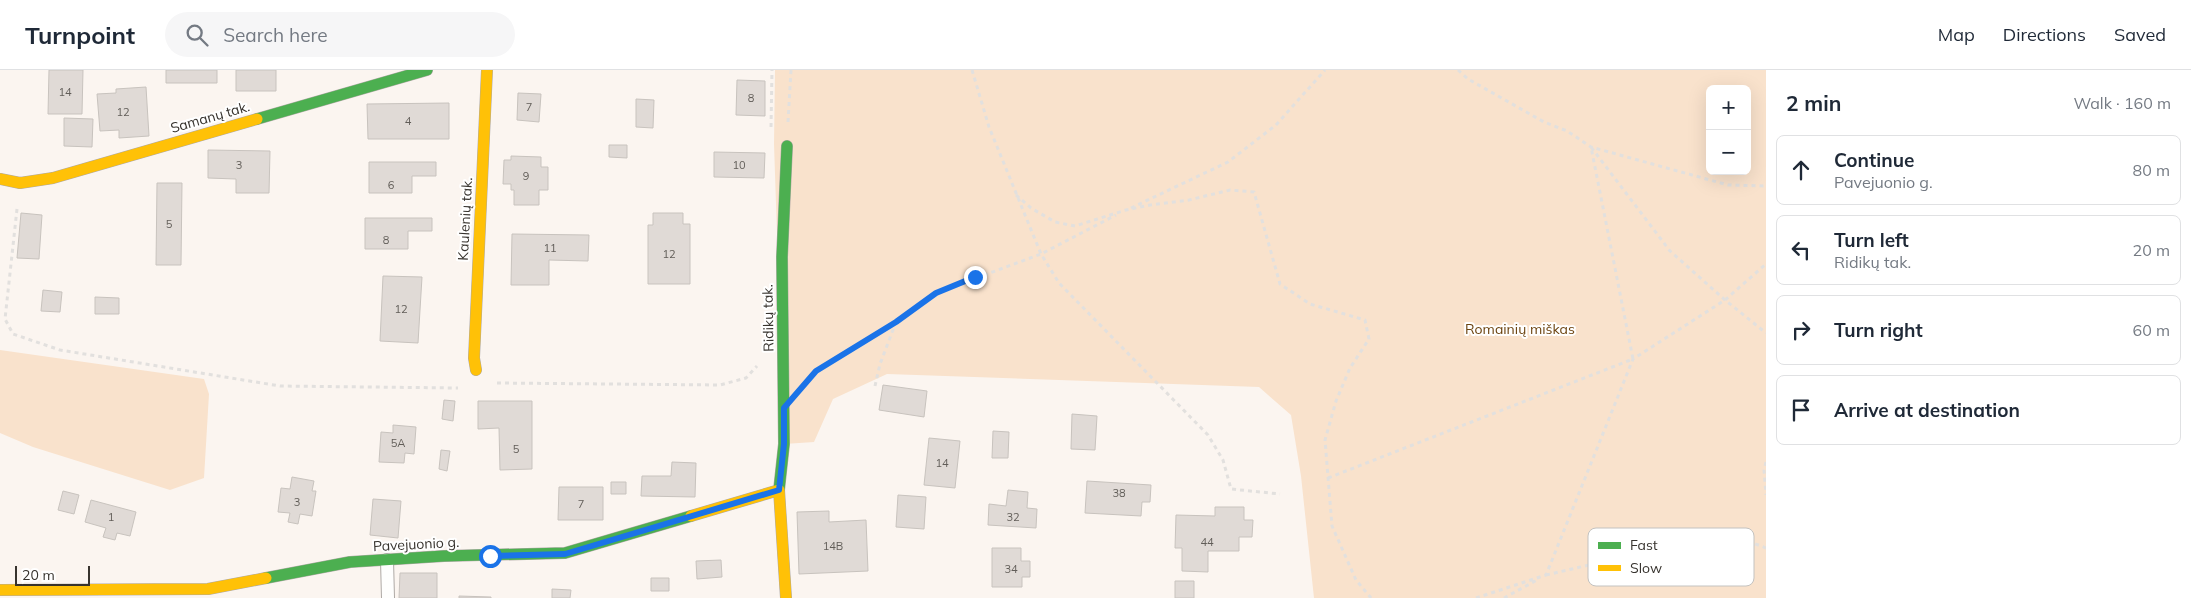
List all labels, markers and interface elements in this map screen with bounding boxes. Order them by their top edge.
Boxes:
search box [165,12,515,57]
text: Turnpoint [25,20,135,50]
icon: search [183,21,211,49]
text: Search here [223,23,328,47]
text: Map [1938,23,1975,46]
text: Directions [2003,23,2086,46]
text: Saved [2114,23,2166,46]
house number: 14 [58,85,72,99]
map controls [1706,85,1751,175]
button: + [1706,85,1751,130]
text: 2 min [1786,90,1841,116]
house number: 8 [748,91,755,105]
text: Walk · 160 m [2073,93,2171,113]
street label: Samanų tak. [168,97,252,137]
house number: 7 [526,100,532,114]
house number: 12 [116,105,130,119]
house number: 4 [405,114,412,128]
button: − [1706,130,1751,175]
text: Continue [1834,148,1914,172]
icon: ahead [1787,156,1815,184]
house number: 3 [236,158,242,172]
house number: 10 [732,158,746,172]
text: 80 m [2133,160,2170,180]
house number: 9 [523,169,529,183]
text: Pavejuonio g. [1834,172,1933,192]
street label: Kaulenių tak. [454,177,476,261]
house number: 6 [388,178,395,192]
house number: 5 [166,217,173,231]
text: Turn left [1834,228,1909,252]
house number: 8 [383,233,390,247]
icon: left [1787,236,1815,264]
text: 20 m [2133,240,2170,260]
house number: 11 [543,241,557,255]
house number: 12 [662,247,676,261]
text: Ridikų tak. [1834,252,1911,272]
route end [964,266,987,289]
street label: Ridikų tak. [758,284,778,352]
house number: 12 [394,302,408,316]
icon: right [1787,316,1815,344]
text: Turn right [1834,318,1923,342]
park label: Romainių miškas [1465,320,1575,338]
text: 60 m [2133,320,2170,340]
icon: arrive [1787,396,1815,424]
text: Arrive at destination [1834,398,2020,422]
house number: 5A [391,436,405,450]
house number: 5 [513,442,520,456]
house number: 14 [935,456,949,470]
house number: 38 [1112,486,1126,500]
house number: 3 [294,495,300,509]
house number: 7 [578,497,584,511]
house number: 1 [108,510,114,524]
house number: 32 [1006,510,1020,524]
legend [1588,528,1754,586]
street label: Pavejuonio g. [372,533,460,555]
house number: 44 [1200,535,1214,549]
text: Fast [1630,536,1658,554]
house number: 14B [823,539,843,553]
route start [479,545,502,568]
text: Slow [1630,559,1662,577]
house number: 34 [1004,562,1018,576]
scale bar [15,563,90,586]
text: 20 m [22,566,55,584]

